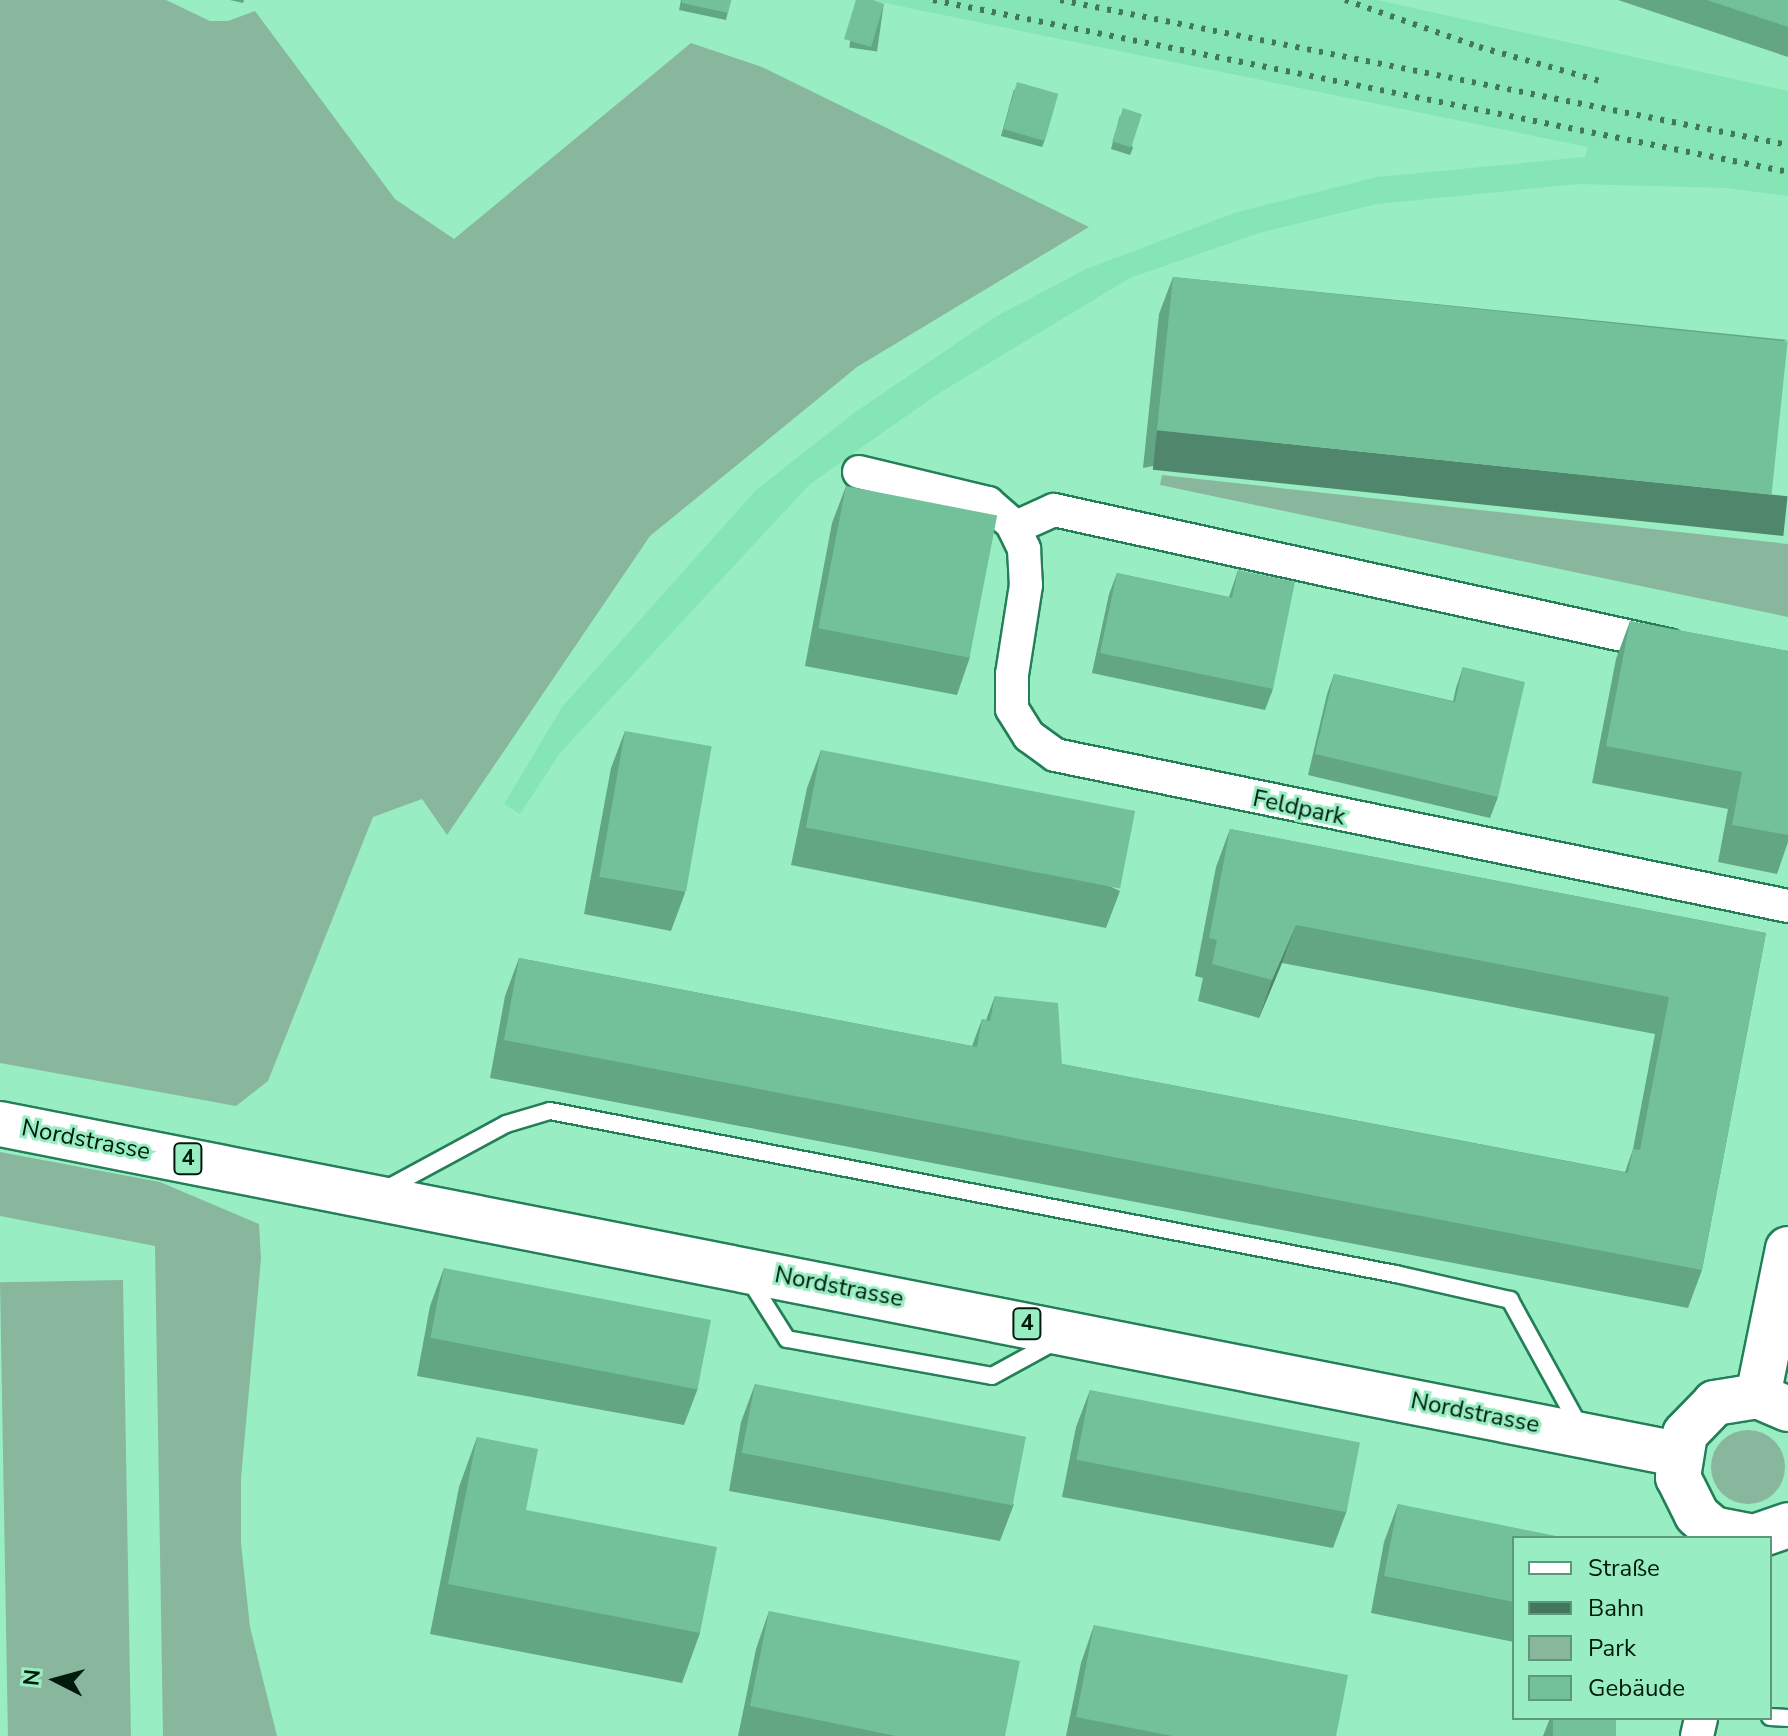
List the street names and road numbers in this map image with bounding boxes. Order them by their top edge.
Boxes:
street label: Feldpark [1250,784,1348,832]
street label: Nordstrasse [19,1113,153,1167]
road number: 4 [172,1141,204,1177]
street label: Nordstrasse [772,1260,906,1314]
road number: 4 [1011,1306,1043,1342]
street label: Nordstrasse [1408,1386,1542,1440]

